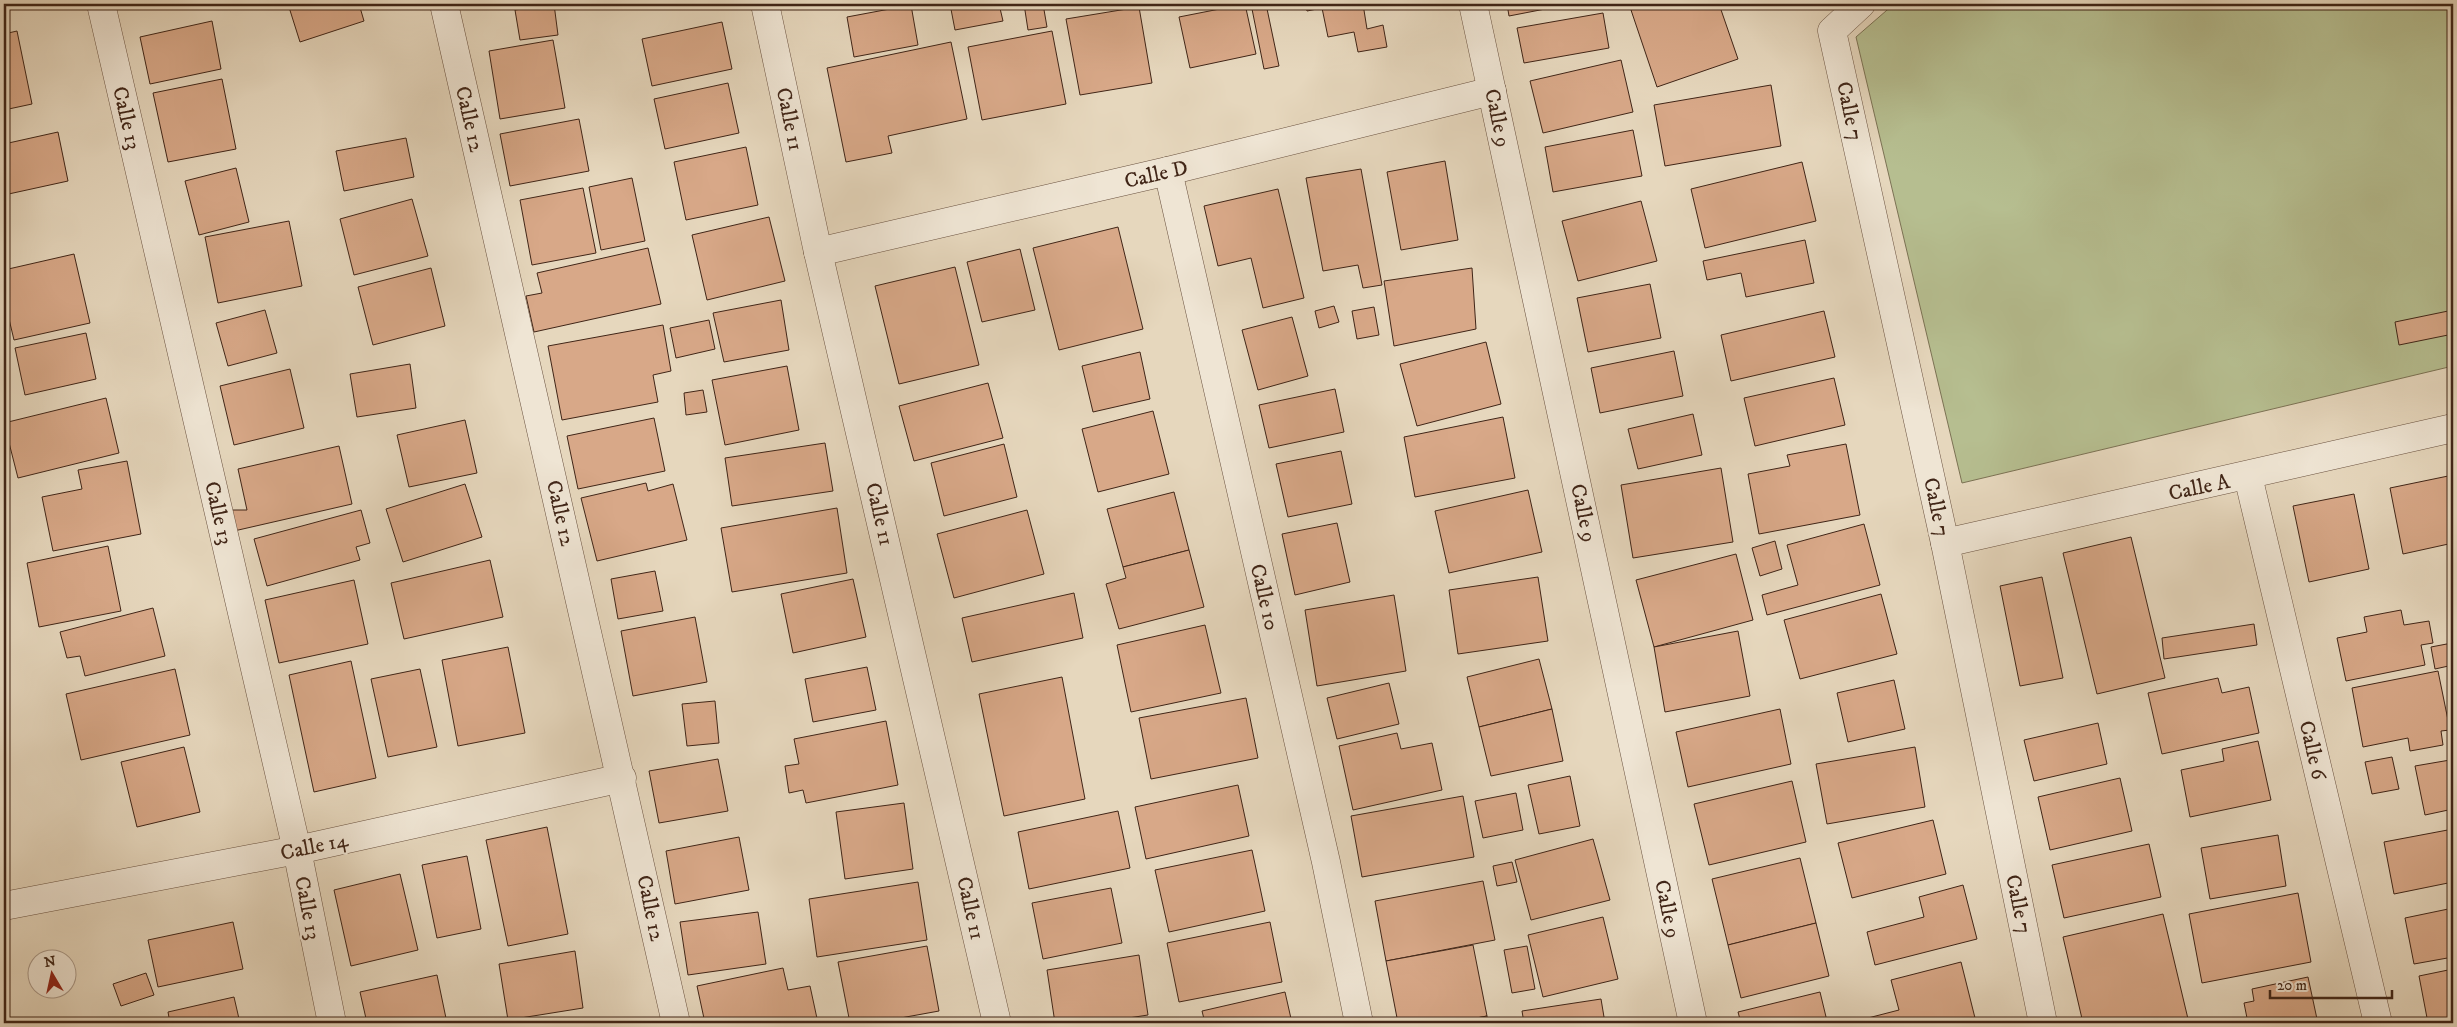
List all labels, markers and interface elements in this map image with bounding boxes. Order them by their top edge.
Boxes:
street label: Calle 7 [1830,79,1868,143]
street label: Calle 13 [106,84,146,152]
street label: Calle 12 [449,84,489,155]
street label: Calle 11 [770,85,808,153]
street label: Calle 9 [1478,87,1516,150]
street label: Calle D [1122,155,1190,195]
street label: Calle A [2166,469,2233,507]
street label: Calle 7 [1917,475,1955,539]
street label: Calle 12 [540,478,580,549]
street label: Calle 13 [198,479,238,547]
street label: Calle 11 [859,480,899,548]
street label: Calle 9 [1564,482,1602,545]
street label: Calle 10 [1244,561,1284,633]
street label: Calle 6 [2293,718,2332,783]
street label: Calle 14 [278,827,351,867]
street label: Calle 7 [1999,872,2037,936]
street label: Calle 12 [630,873,670,944]
street label: Calle 13 [288,874,326,942]
street label: Calle 11 [950,874,990,942]
street label: Calle 9 [1648,878,1686,941]
north arrow [28,950,78,1000]
text: N [43,952,58,972]
scale bar [2270,967,2392,999]
text: 20 m [2277,976,2307,995]

